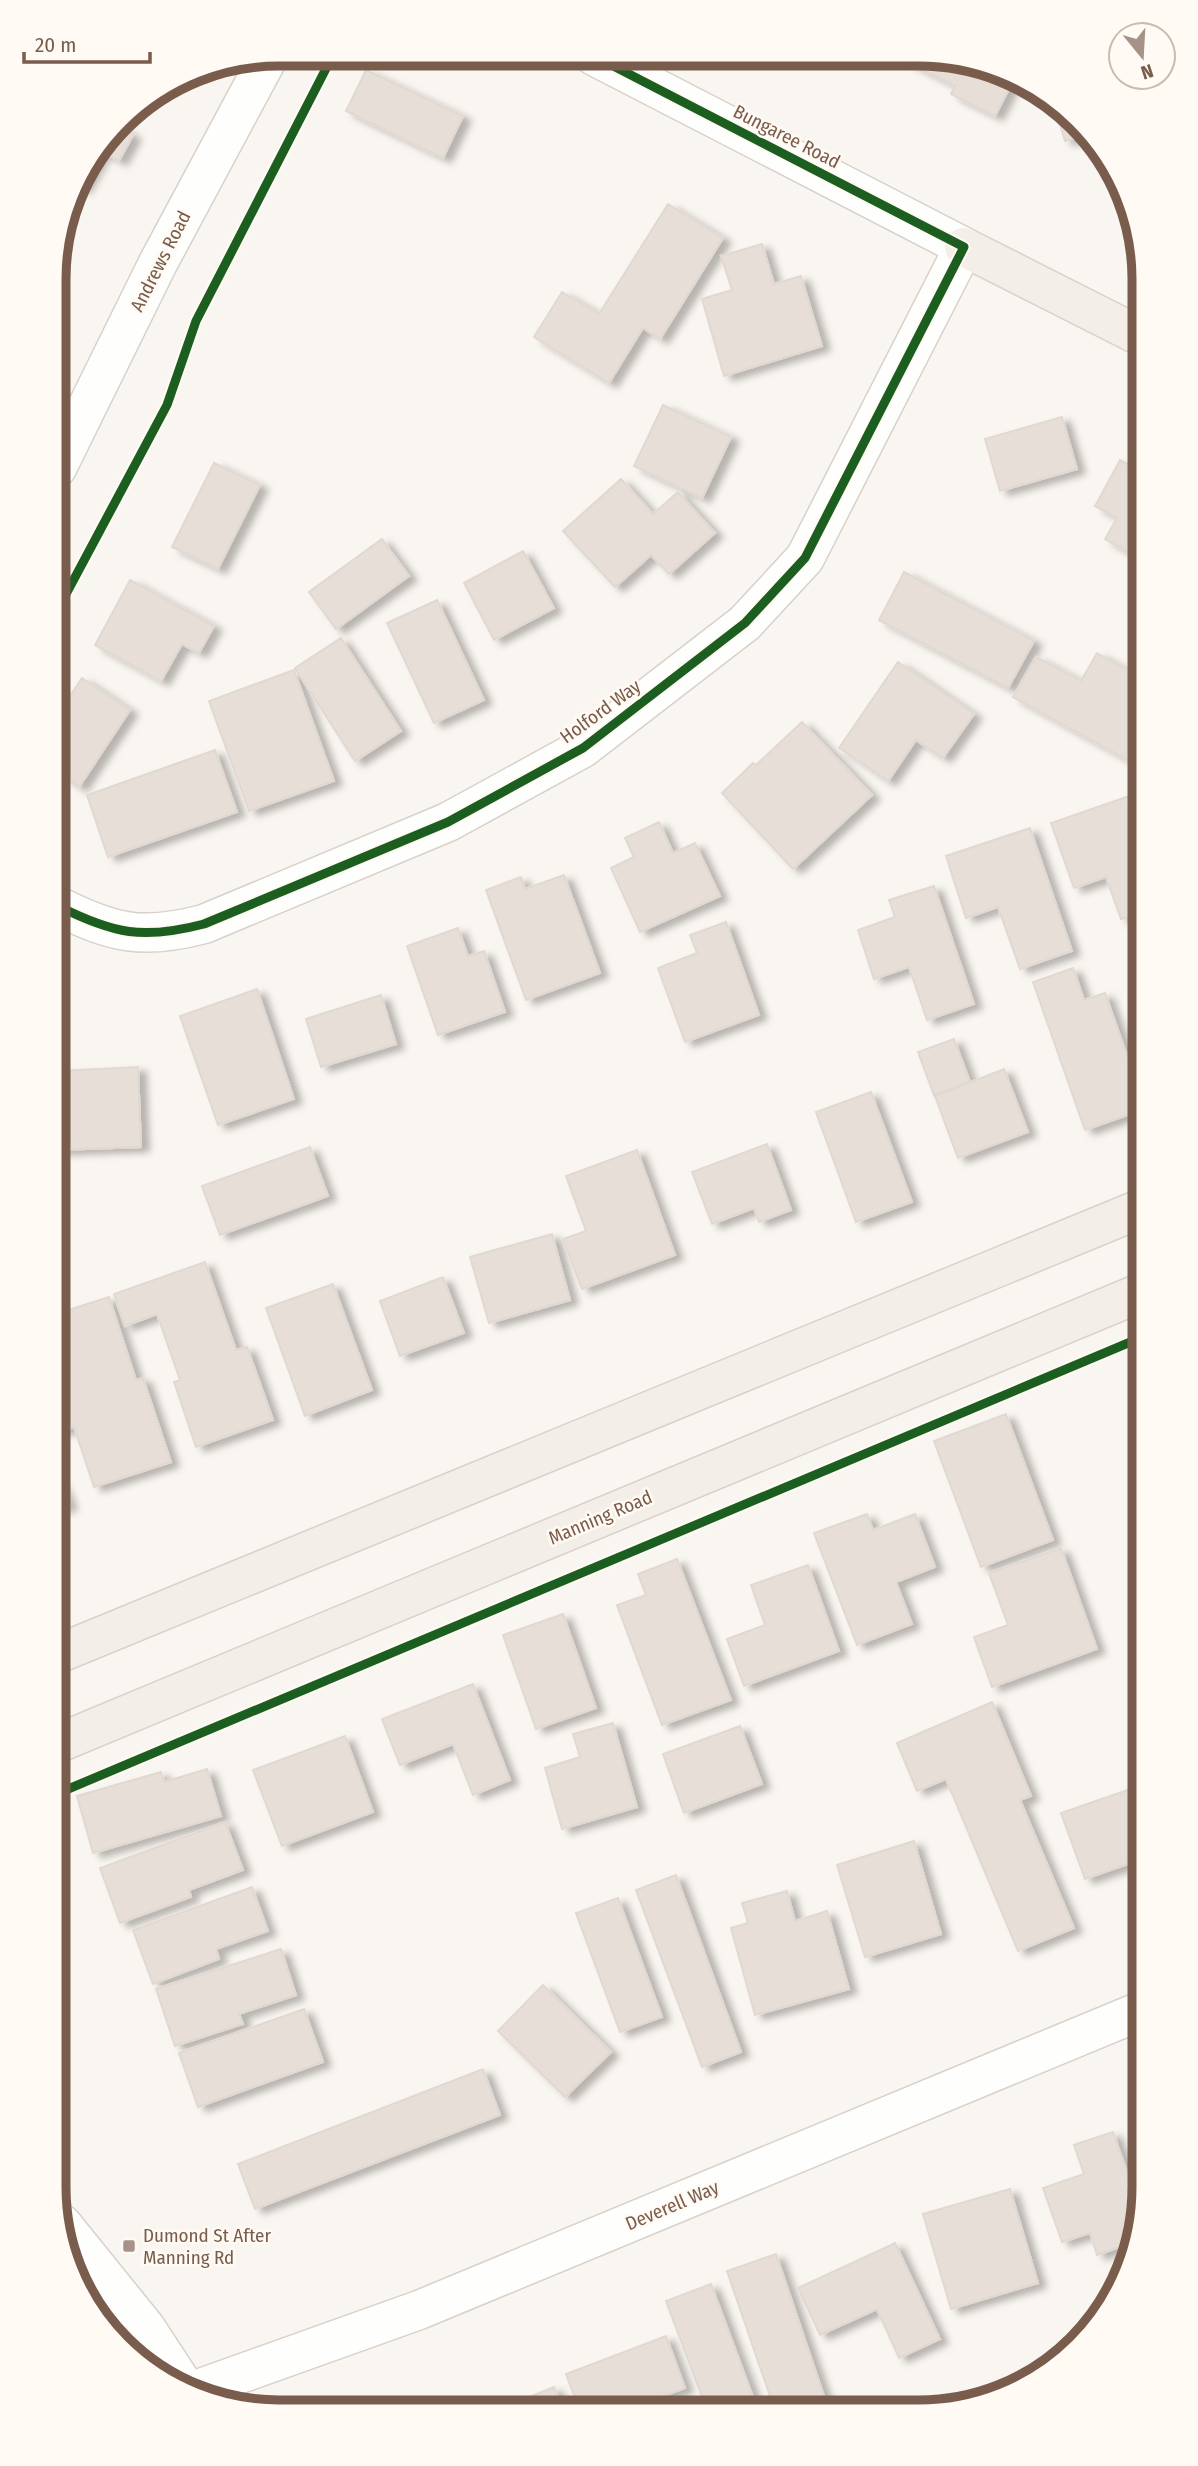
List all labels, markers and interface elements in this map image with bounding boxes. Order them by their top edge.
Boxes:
scale bar [24,21,150,65]
north arrow [1107,21,1177,91]
text: 20 m [35,32,76,58]
text: N [1138,59,1156,84]
street label: Bungaree Road [729,100,844,173]
street label: Andrews Road [125,207,196,315]
street label: Holford Way [555,674,646,748]
street label: Manning Road [545,1485,656,1550]
street label: Deverell Way [622,2175,723,2235]
place label: Dumond St After Manning Rd [143,2224,271,2269]
marker: Dumond St After Manning Rd [121,2238,137,2254]

